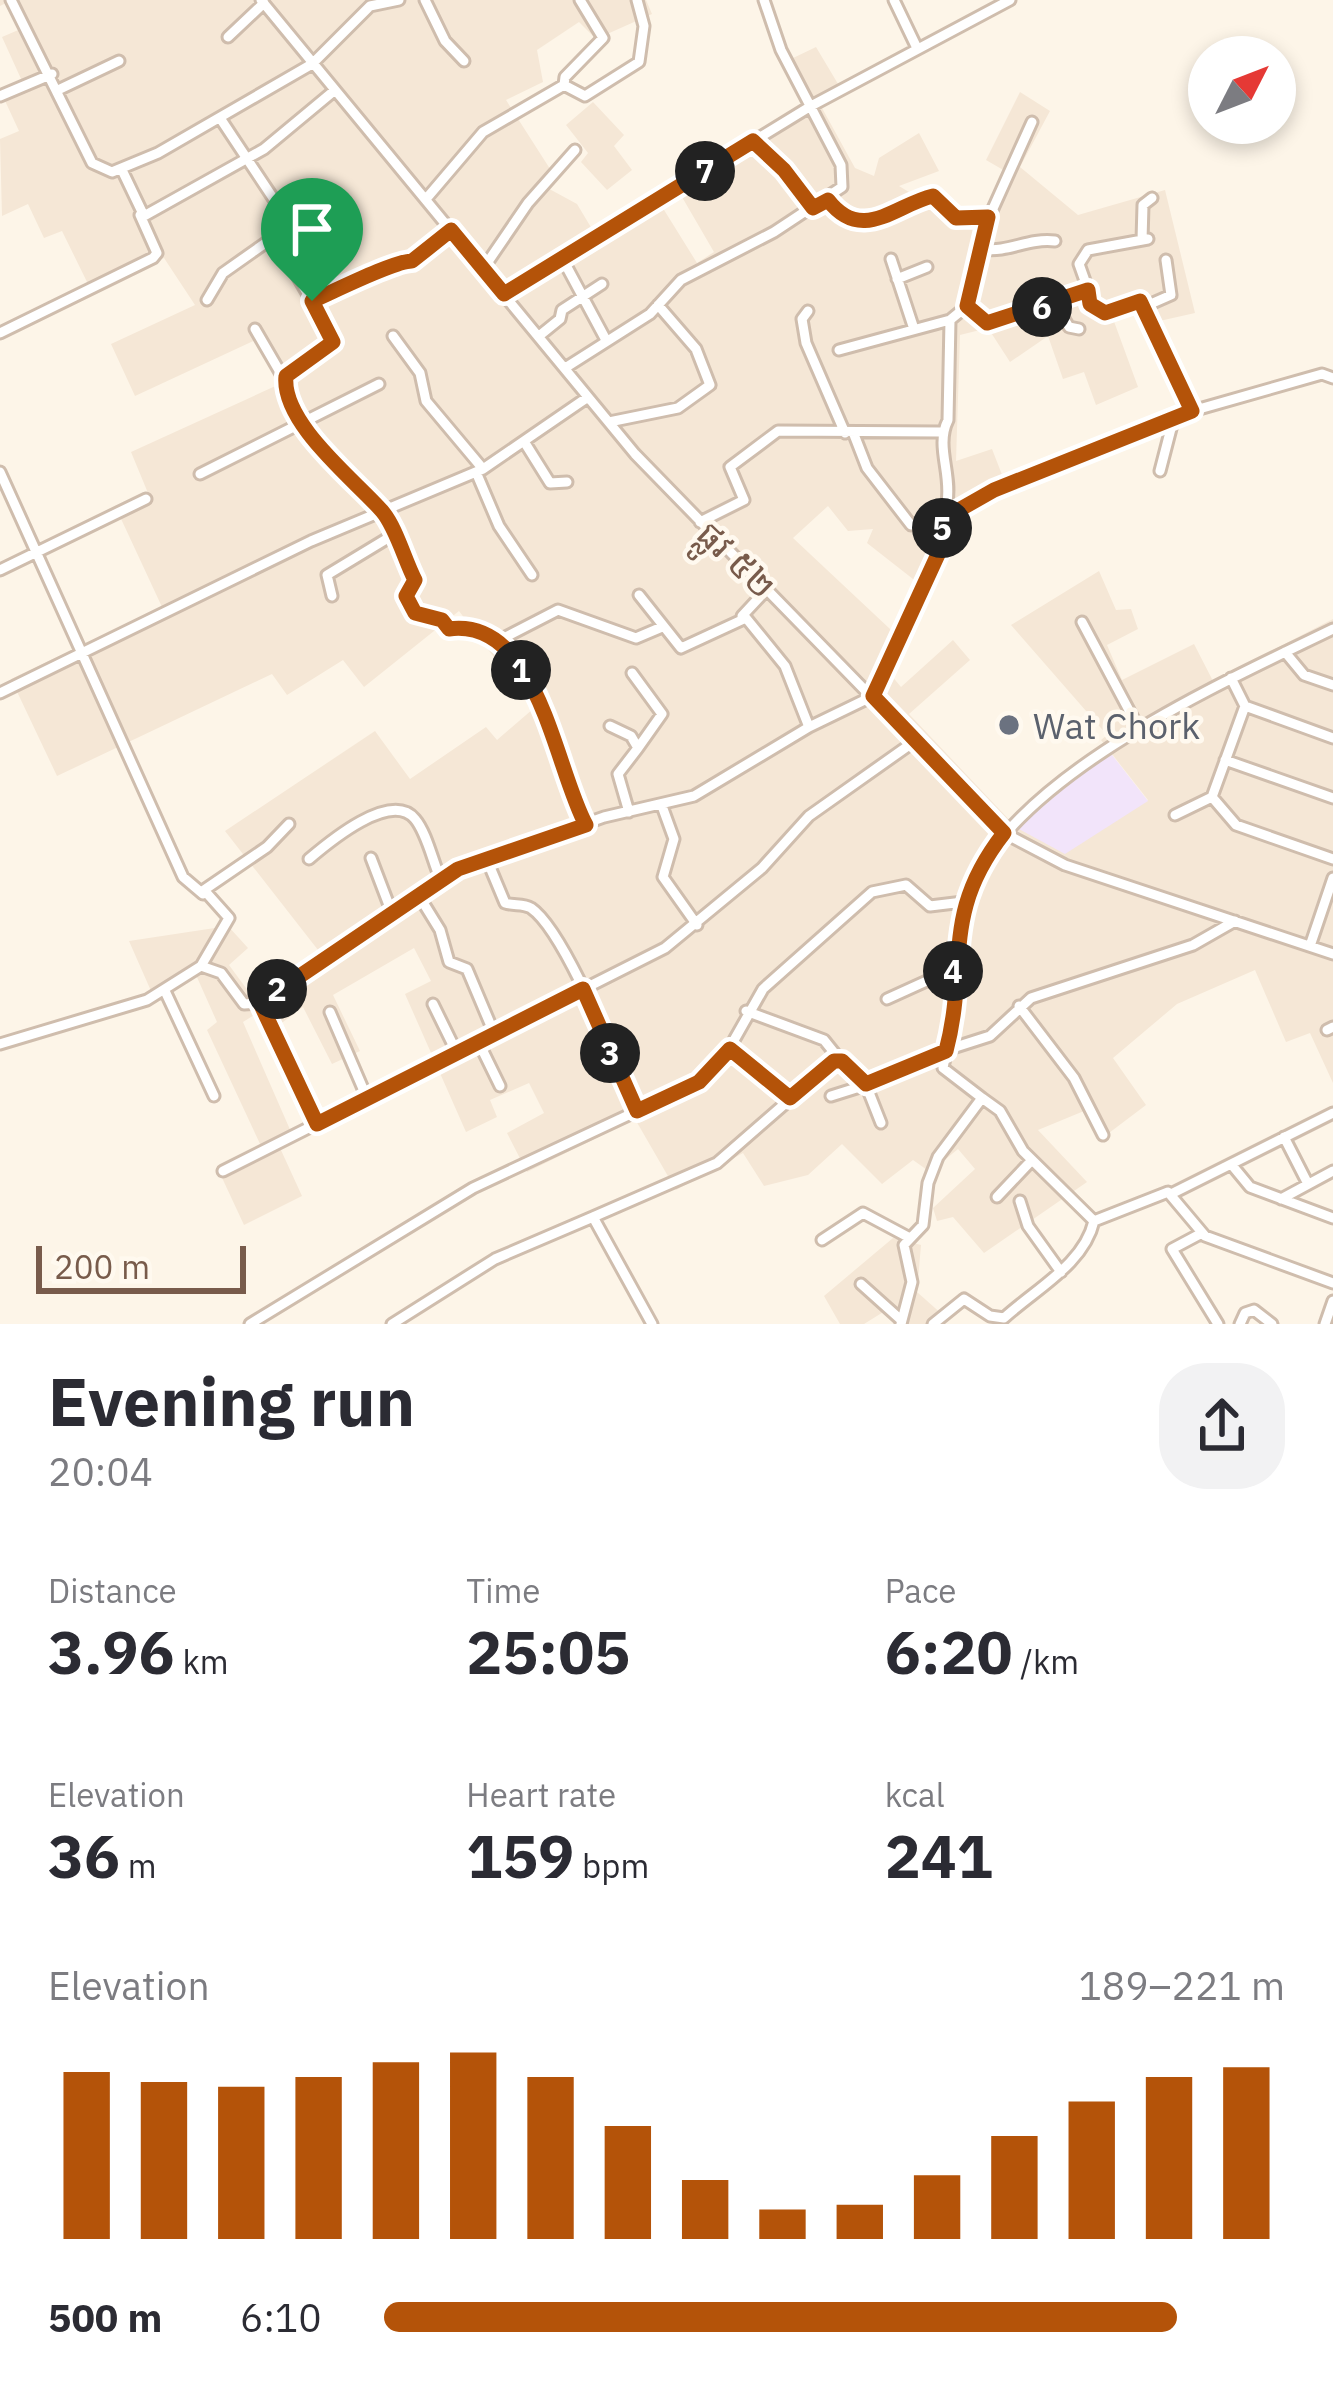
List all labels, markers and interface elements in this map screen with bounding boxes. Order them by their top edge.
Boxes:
north arrow [1188,36,1296,144]
map controls [1188,36,1296,144]
pin: 7 [675,141,735,201]
text: 7 [695,149,715,192]
pin [261,178,363,301]
icon: arrive [279,196,345,262]
pin: 6 [1012,277,1072,337]
text: 6 [1032,285,1052,328]
pin: 5 [912,498,972,558]
text: 5 [932,506,952,549]
street label: ផ្លូវ ៥២ [681,510,787,615]
pin: 1 [491,640,551,700]
text: 1 [511,648,531,691]
place label: Wat Chork [1033,702,1200,749]
marker: Wat Chork [996,712,1022,738]
pin: 4 [923,941,983,1001]
text: 4 [943,949,963,992]
pin: 2 [247,959,307,1019]
text: 2 [267,967,287,1010]
pin: 3 [580,1023,640,1083]
text: 3 [600,1031,620,1074]
scale bar [36,1240,246,1293]
text: 200 m [54,1245,150,1288]
text: Evening run [48,1358,415,1444]
button: share [1159,1363,1285,1489]
text: 20:04 [48,1446,153,1497]
text: Distance [48,1569,177,1612]
text: Time [466,1569,540,1612]
text: Pace [885,1569,956,1612]
text: 3.96 [48,1612,175,1691]
text: 25:05 [466,1612,630,1691]
text: 6:20 [885,1612,1012,1691]
text: km [175,1640,229,1683]
text: /km [1012,1640,1079,1683]
text: Elevation [48,1773,185,1816]
text: Heart rate [466,1773,616,1816]
text: kcal [885,1773,945,1816]
text: 36 [48,1816,120,1895]
text: 159 [466,1816,574,1895]
text: 241 [885,1816,993,1895]
text: m [120,1844,157,1887]
text: bpm [574,1844,649,1887]
text: Elevation [48,1960,210,2011]
text: 189–221 m [1078,1960,1285,2011]
text: 500 m [48,2292,162,2343]
text: 6:10 [240,2292,322,2343]

